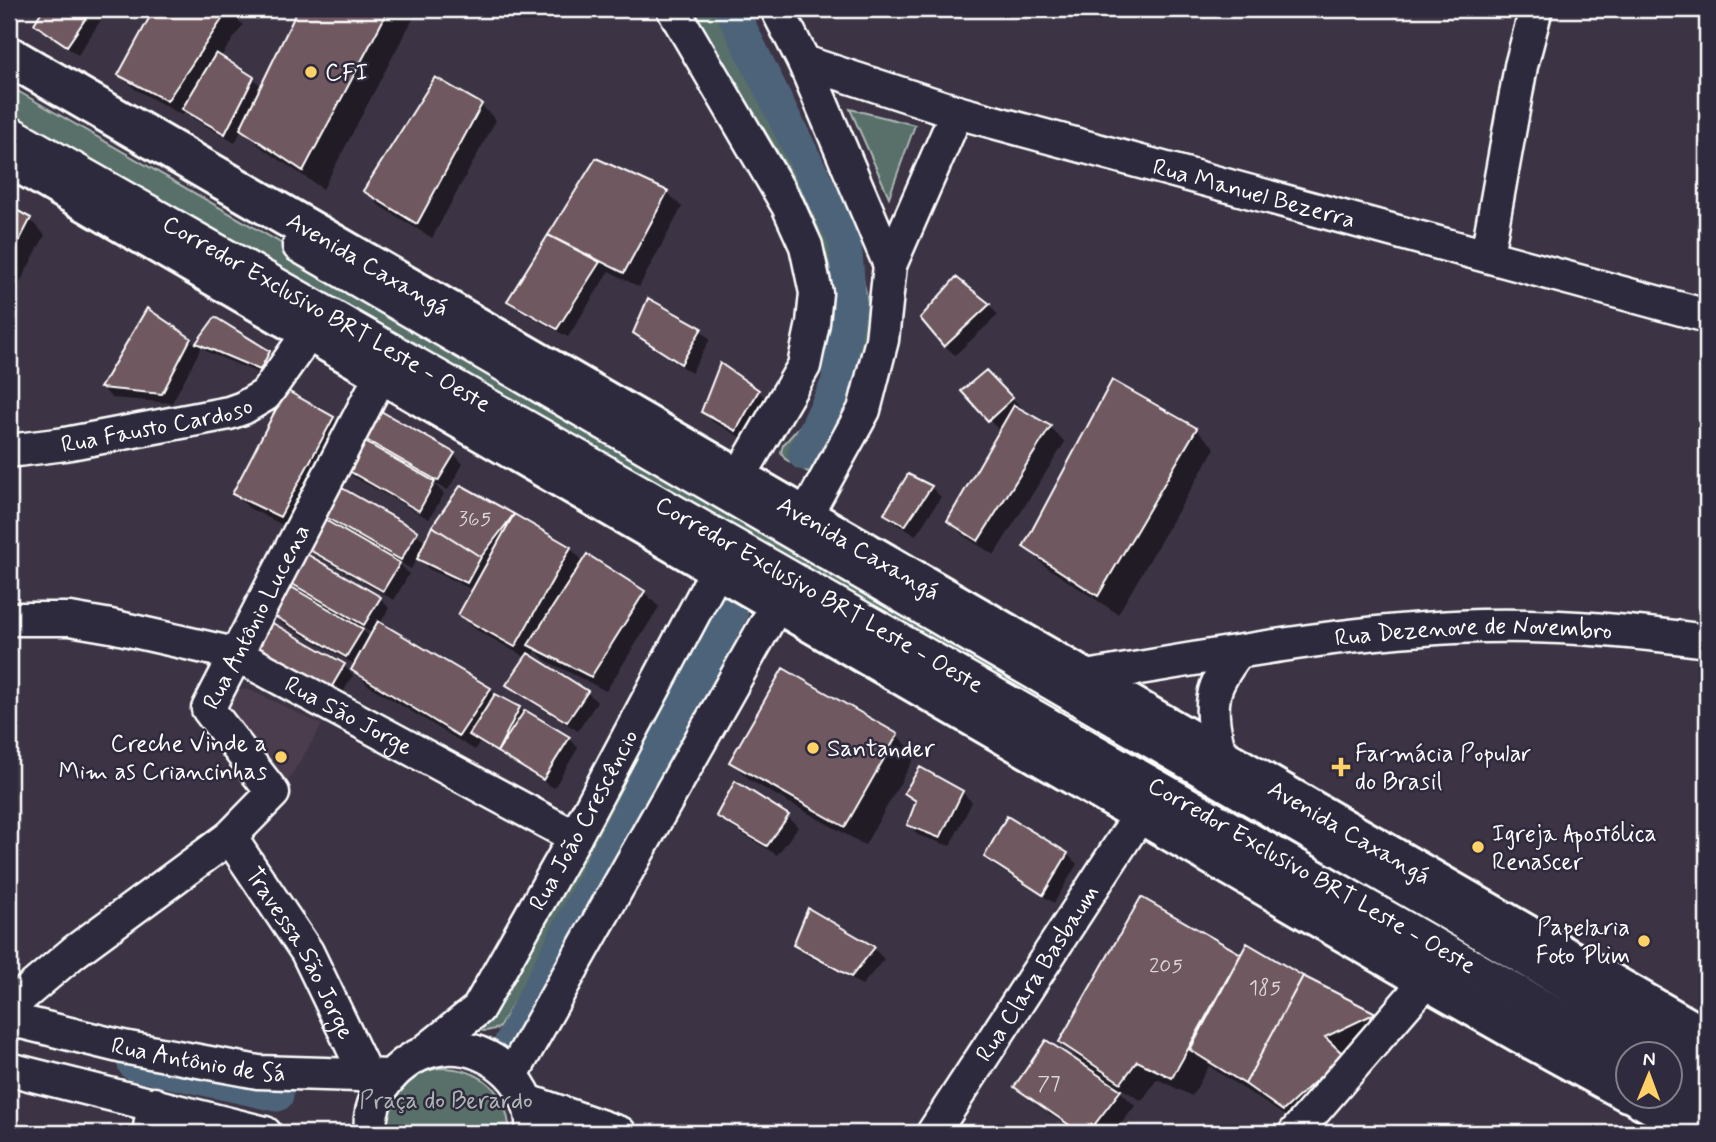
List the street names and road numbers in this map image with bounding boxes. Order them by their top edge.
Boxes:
street label: Rua Manuel Bezerra [1149,152,1359,237]
street label: Avenida Caxangá [280,206,454,325]
street label: Corredor Exclusivo BRT Leste - Oeste [157,209,496,420]
street label: Rua Fausto Cardoso [59,391,259,461]
street label: Corredor Exclusivo BRT Leste - Oeste [649,490,989,701]
street label: Avenida Caxangá [771,490,945,609]
street label: Rua Antônio Lucena [197,519,318,715]
street label: Rua Dezenove de Novembro [1333,612,1613,655]
street label: Rua São Jorge [279,670,418,764]
street label: Rua João Crescêncio [523,725,646,917]
street label: Corredor Exclusivo BRT Leste - Oeste [1142,770,1481,982]
street label: Avenida Caxangá [1262,774,1436,893]
street label: Travessa São Jorge [237,861,361,1045]
street label: Rua Clara Basbaum [969,879,1107,1068]
street label: Rua Antônio de Sá [108,1031,286,1090]

